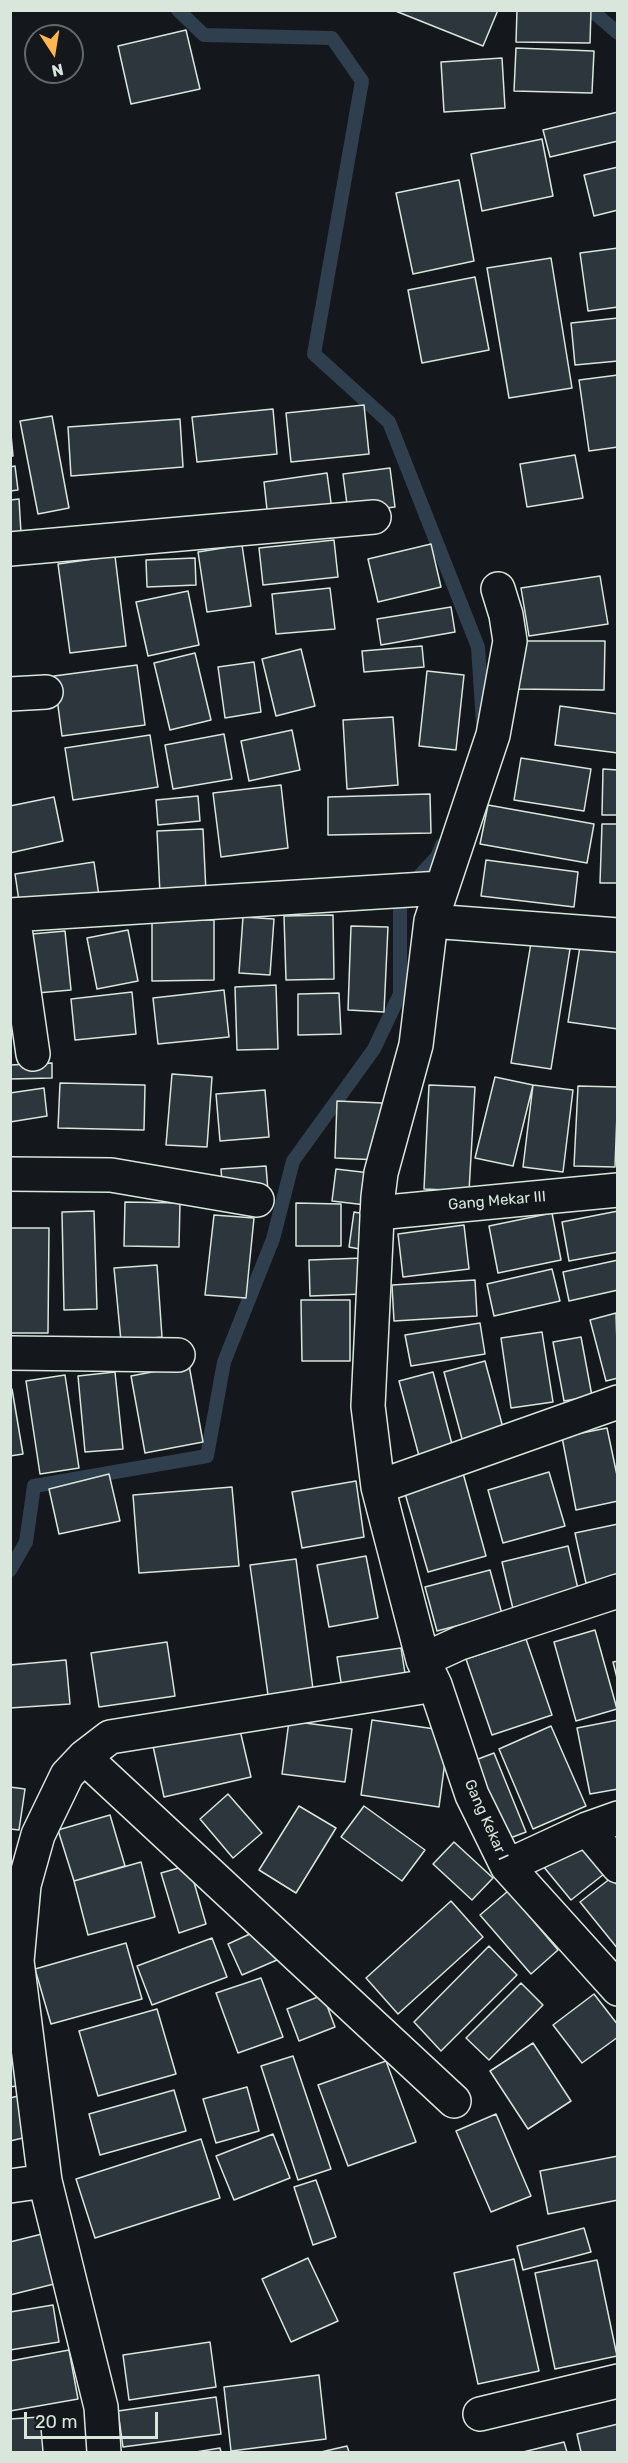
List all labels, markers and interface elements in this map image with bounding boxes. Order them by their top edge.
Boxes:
north arrow [24,24,84,84]
text: N [50,60,65,81]
street label: Gang Mekar III [447,1188,547,1214]
street label: Gang Kekar I [460,1777,512,1863]
scale bar [27,2400,160,2438]
text: 20 m [35,2411,77,2433]

